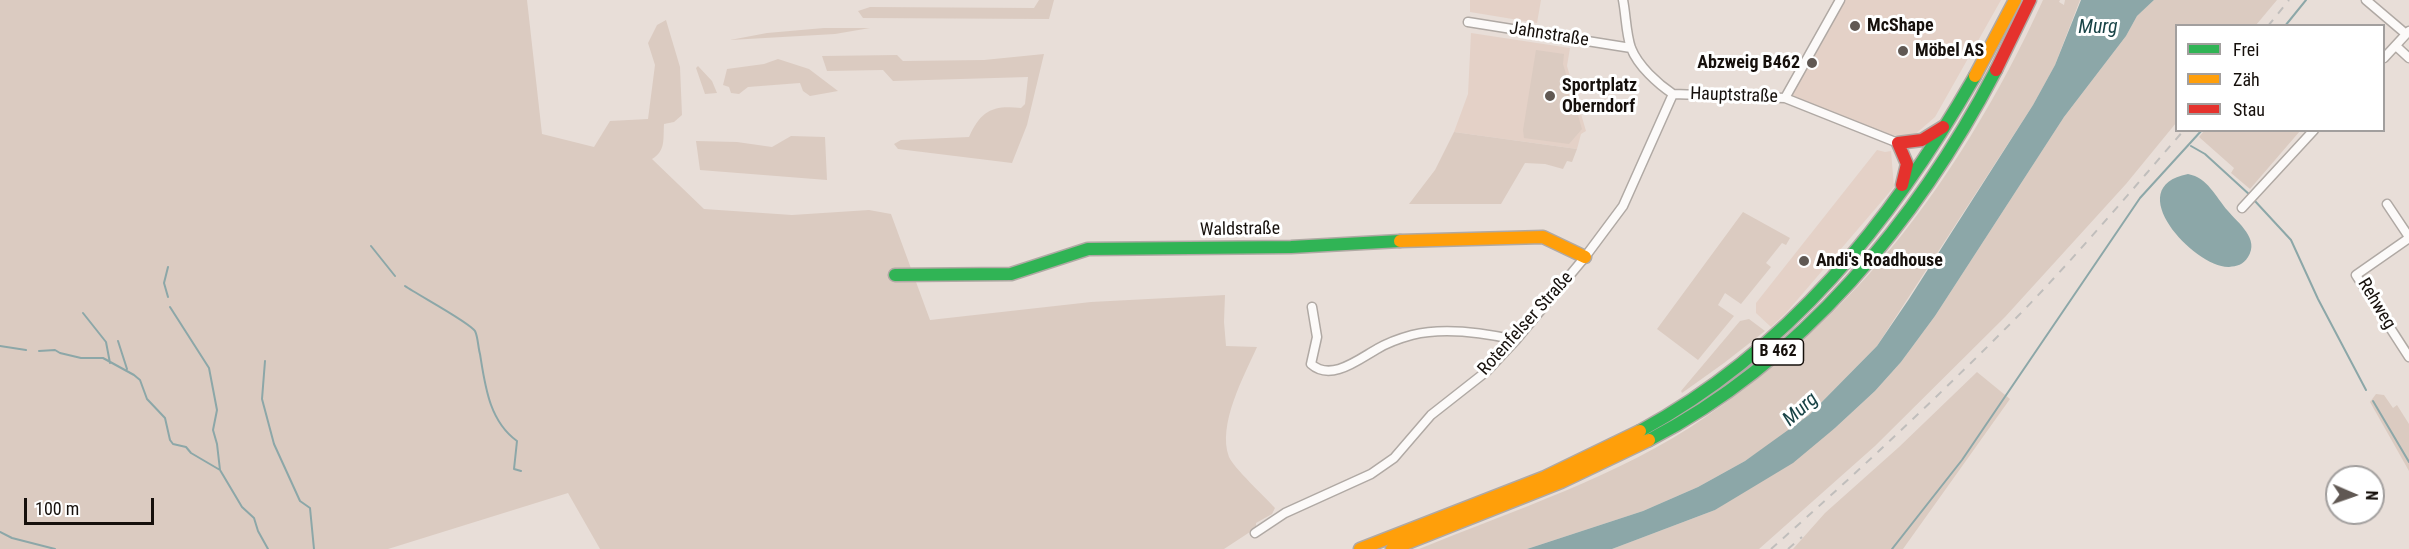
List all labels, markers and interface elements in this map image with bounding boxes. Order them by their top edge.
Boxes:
place label: McShape [1867,15,1934,37]
water label: Murg [2078,16,2118,40]
street label: Jahnstraße [1508,18,1590,52]
marker: McShape [1848,19,1862,33]
legend [2175,24,2385,132]
text: Frei [2233,39,2259,60]
place label: Möbel AS [1915,40,1984,62]
marker: Möbel AS [1896,44,1910,58]
place label: Abzweig B462 [1697,52,1800,74]
marker: Abzweig B462 [1805,56,1819,70]
text: Zäh [2233,69,2260,90]
place label: Sportplatz Oberndorf [1562,75,1637,118]
street label: Hauptstraße [1690,84,1778,108]
marker: Sportplatz Oberndorf [1543,89,1557,103]
text: Stau [2233,99,2265,120]
street label: Waldstraße [1200,219,1280,241]
place label: Andi's Roadhouse [1816,250,1943,272]
marker: Andi's Roadhouse [1797,254,1811,268]
street label: Rotenfelser Straße [1474,268,1578,380]
street label: Rehweg [2352,275,2400,333]
road number: B 462 [1752,339,1804,365]
water label: Murg [1778,388,1824,432]
north arrow [2325,465,2385,525]
scale bar [27,486,158,524]
text: N [2362,490,2381,501]
text: 100 m [35,498,79,519]

